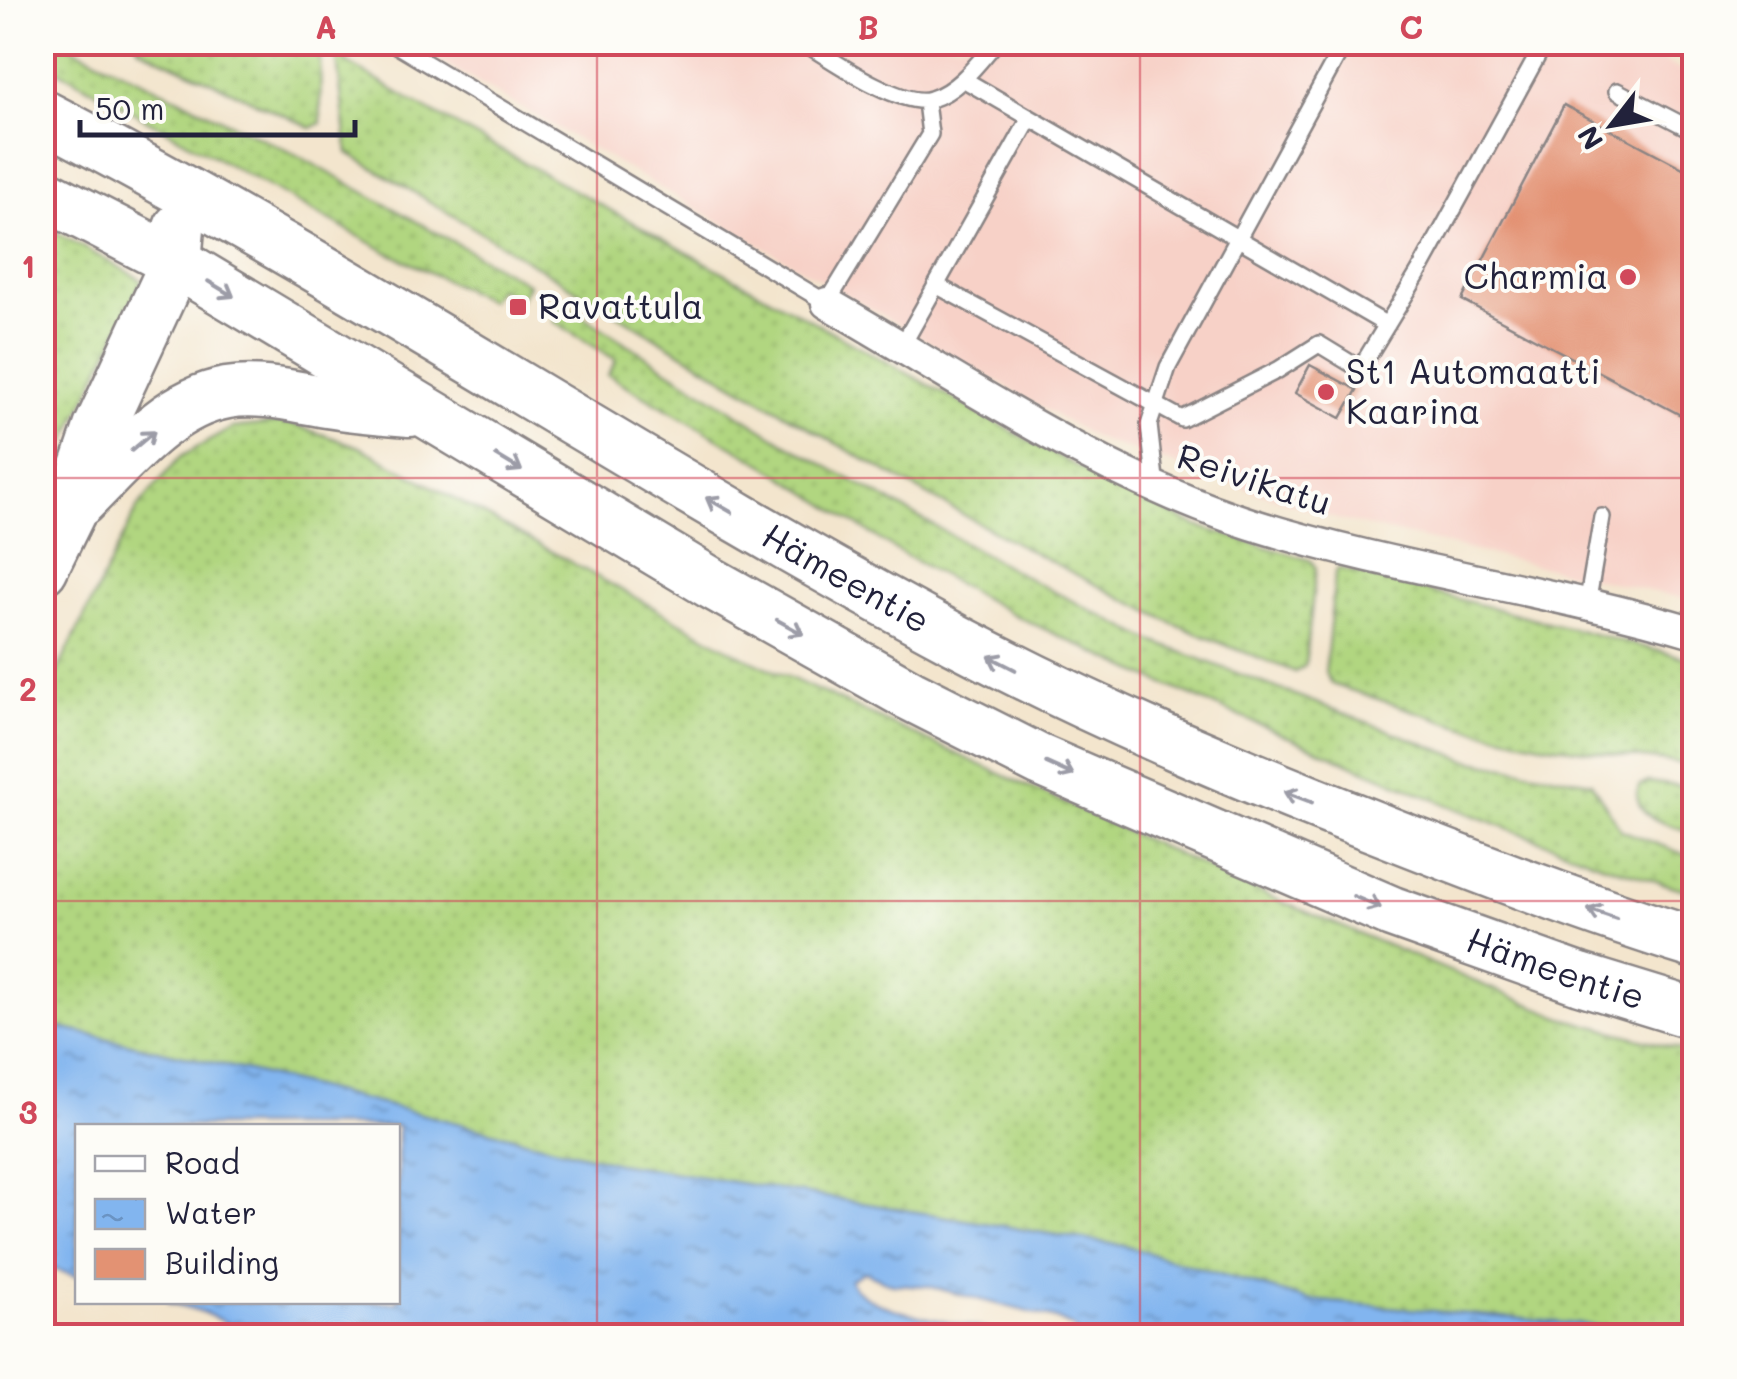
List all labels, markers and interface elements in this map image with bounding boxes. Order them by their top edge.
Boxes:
text: A [315,5,337,47]
text: B [857,5,879,47]
text: C [1399,5,1423,47]
scale bar [80,75,355,137]
north arrow [1562,75,1662,175]
text: 50 m [95,88,165,128]
text: N [1569,120,1611,157]
text: 1 [21,244,35,286]
place label: Charmia [1463,252,1608,298]
marker: Charmia [1617,266,1639,288]
one-way arrow [206,279,235,299]
place label: Ravattula [538,282,703,328]
marker: Ravattula [507,296,529,318]
place label: St1 Automaatti Kaarina [1346,347,1601,433]
marker: St1 Automaatti Kaarina [1315,381,1337,403]
one-way arrow [129,430,155,452]
street label: Reivikatu [1172,432,1337,525]
one-way arrow [494,453,523,473]
one-way arrow [705,495,733,515]
street label: Hämeentie [755,511,939,642]
one-way arrow [774,617,804,637]
one-way arrow [988,653,1018,672]
text: 2 [19,667,37,709]
one-way arrow [1044,761,1075,779]
one-way arrow [1284,787,1314,805]
one-way arrow [1351,894,1382,912]
one-way arrow [1587,904,1618,922]
street label: Hämeentie [1461,916,1651,1019]
text: 3 [18,1090,38,1132]
legend [75,1124,400,1304]
text: Road [165,1142,240,1182]
text: Water [165,1192,257,1232]
text: Building [165,1242,279,1282]

